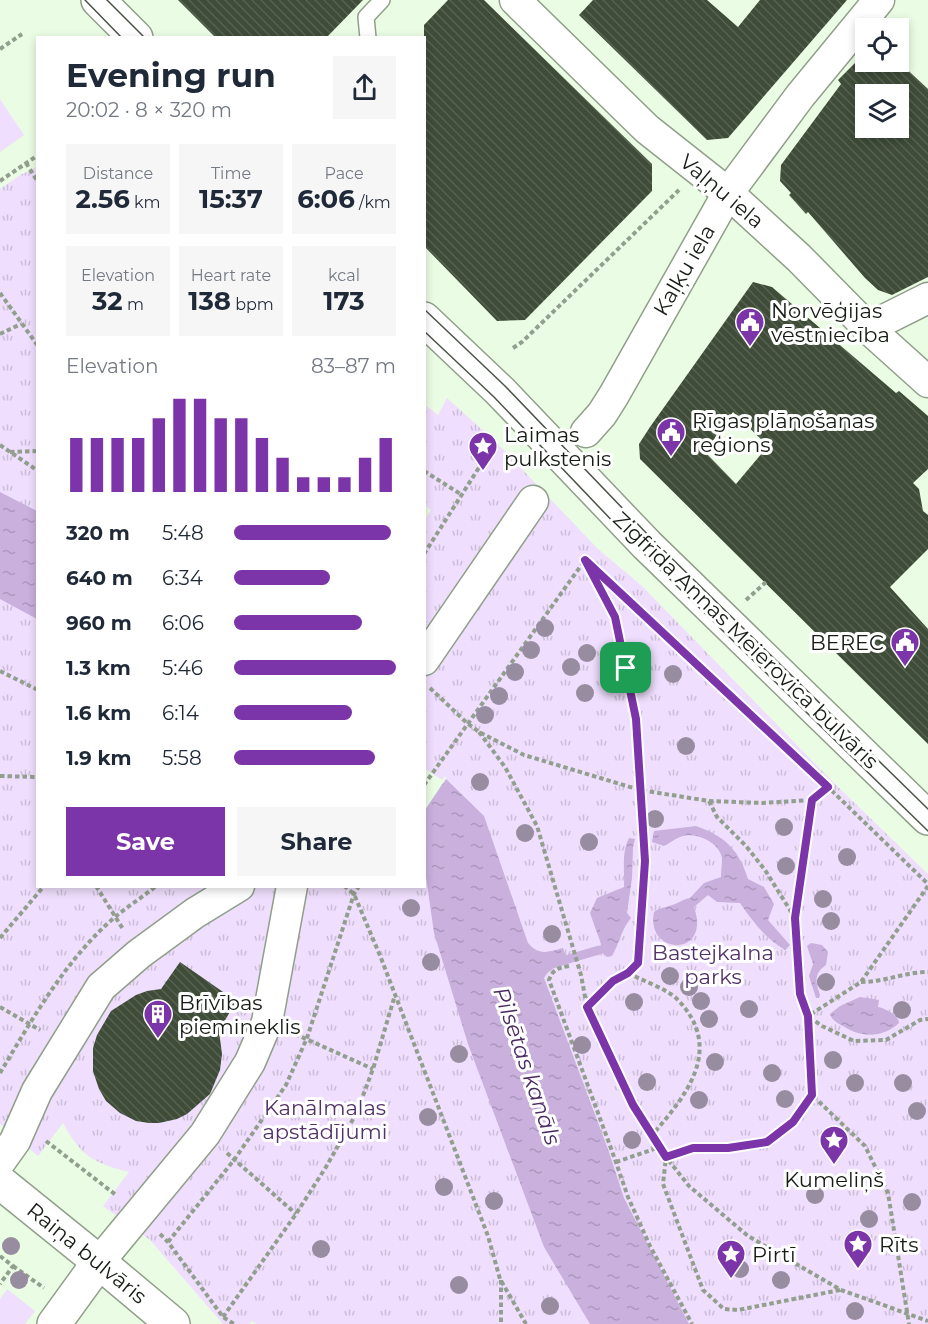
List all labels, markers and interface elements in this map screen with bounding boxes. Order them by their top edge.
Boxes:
map controls [855,18,909,138]
button: locate [855,18,909,72]
text: Evening run [66,55,276,95]
button: share [333,56,396,119]
button: layers [855,84,909,138]
text: 20:02 · 8 × 320 m [66,98,232,122]
street label: Vaļņu iela [674,149,769,234]
text: Distance [83,164,153,183]
text: Time [211,164,251,183]
text: Pace [324,164,364,183]
text: 2.56 [75,183,130,215]
text: 15:37 [199,183,263,215]
text: 6:06 [297,183,355,215]
text: km [130,193,161,212]
text: /km [355,193,391,212]
street label: Kaļķu iela [648,220,721,320]
text: Elevation [81,266,155,285]
text: Heart rate [191,266,271,285]
text: kcal [328,266,360,285]
text: 32 [92,285,123,317]
text: 138 [188,285,231,317]
text: 173 [323,285,365,317]
text: m [123,295,144,314]
text: bpm [231,295,274,314]
place label: Norvēģijas vēstniecība [771,298,890,347]
public building icon: Norvēģijas vēstniecība [734,306,766,348]
text: Elevation [66,354,158,378]
text: 83–87 m [311,354,396,378]
place label: Rīgas plānošanas reģions [692,408,874,457]
public building icon: Rīgas plānošanas reģions [655,416,687,458]
place label: Laimas pulkstenis [504,422,611,471]
place icon: Laimas pulkstenis [467,430,499,472]
street label: Zigfrīda Annas Meierovica bulvāris [608,506,884,774]
text: 320 m [66,521,130,545]
text: 5:48 [162,521,204,545]
text: 640 m [66,566,133,590]
text: 6:34 [162,566,203,590]
text: 960 m [66,611,132,635]
text: 6:06 [162,611,204,635]
public building icon: BEREC [889,626,921,668]
place label: BEREC [810,630,884,655]
pin [600,642,651,693]
icon: arrive [609,651,642,684]
text: 1.3 km [66,656,131,680]
text: 5:46 [162,656,203,680]
text: 1.6 km [66,701,131,725]
text: 6:14 [162,701,199,725]
text: 1.9 km [66,746,132,770]
text: 5:58 [162,746,202,770]
button: Save [66,807,225,876]
button: Share [237,807,396,876]
park label: Bastejkalna parks [652,940,774,989]
water label: Pilsētas kanāls [487,983,567,1149]
place label: Brīvības piemineklis [179,990,301,1039]
building icon: Brīvības piemineklis [142,998,174,1040]
park label: Kanālmalas apstādījumi [262,1095,388,1144]
place icon: Kumeliņš [818,1124,850,1166]
place label: Kumeliņš [784,1167,884,1193]
street label: Raiņa bulvāris [21,1197,152,1310]
place icon: Rīts [842,1228,874,1270]
place label: Rīts [879,1232,918,1257]
place icon: Pirtī [715,1238,747,1280]
place label: Pirtī [752,1242,796,1267]

